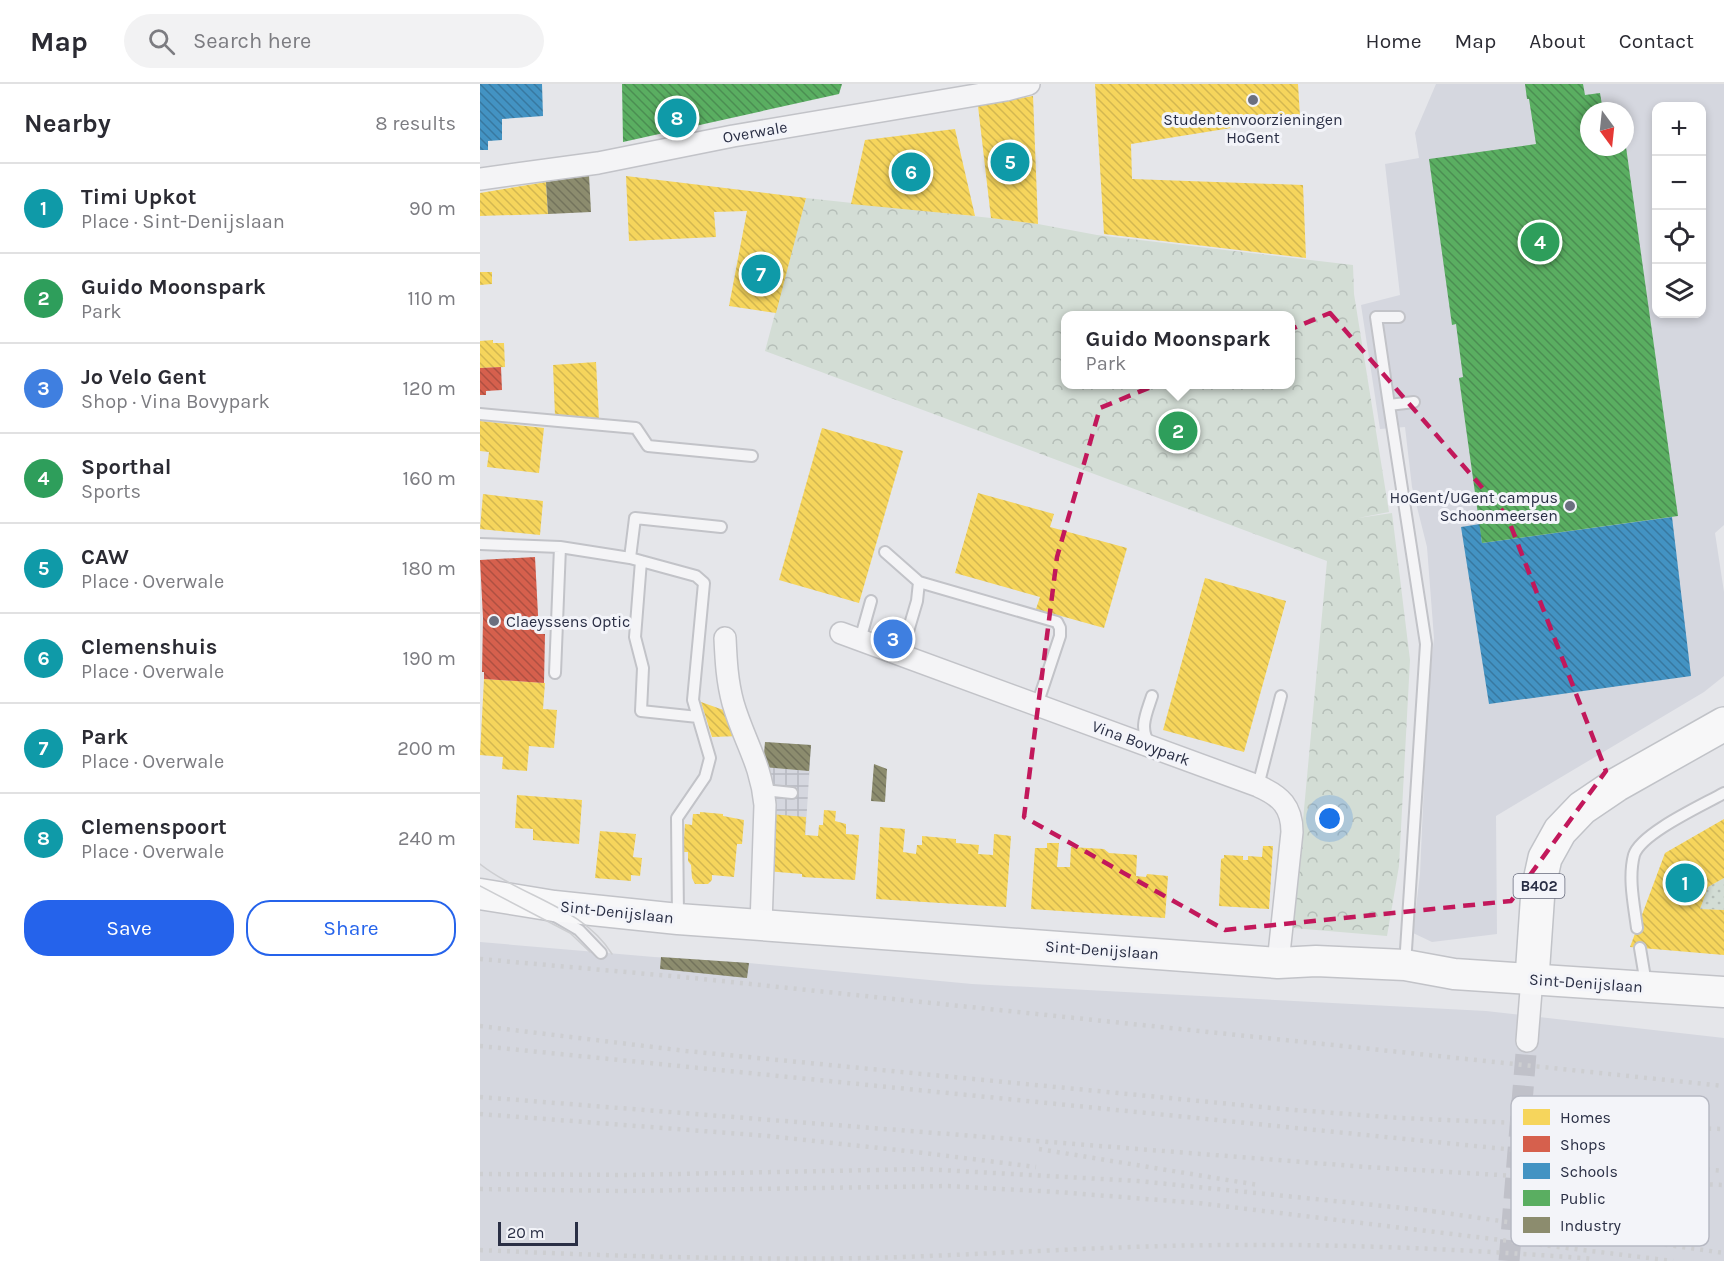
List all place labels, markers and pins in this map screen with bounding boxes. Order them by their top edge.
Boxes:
marker: Studentenvoorzieningen HoGent [1246,93,1260,107]
pin: 8 [658,96,696,141]
place label: Studentenvoorzieningen HoGent [1163,110,1343,147]
pin: 5 [990,140,1030,184]
pin: 6 [892,150,930,194]
pin: 4 [1520,220,1560,264]
pin: 7 [742,252,780,297]
pin: 2 [1158,408,1198,454]
place label: HoGent/UGent campus Schoonmeersen [1390,488,1558,525]
marker: HoGent/UGent campus Schoonmeersen [1563,499,1577,513]
place label: Claeyssens Optic [506,612,630,631]
marker: Claeyssens Optic [487,614,501,628]
pin: 3 [874,616,912,662]
pin: 1 [1666,860,1704,906]

